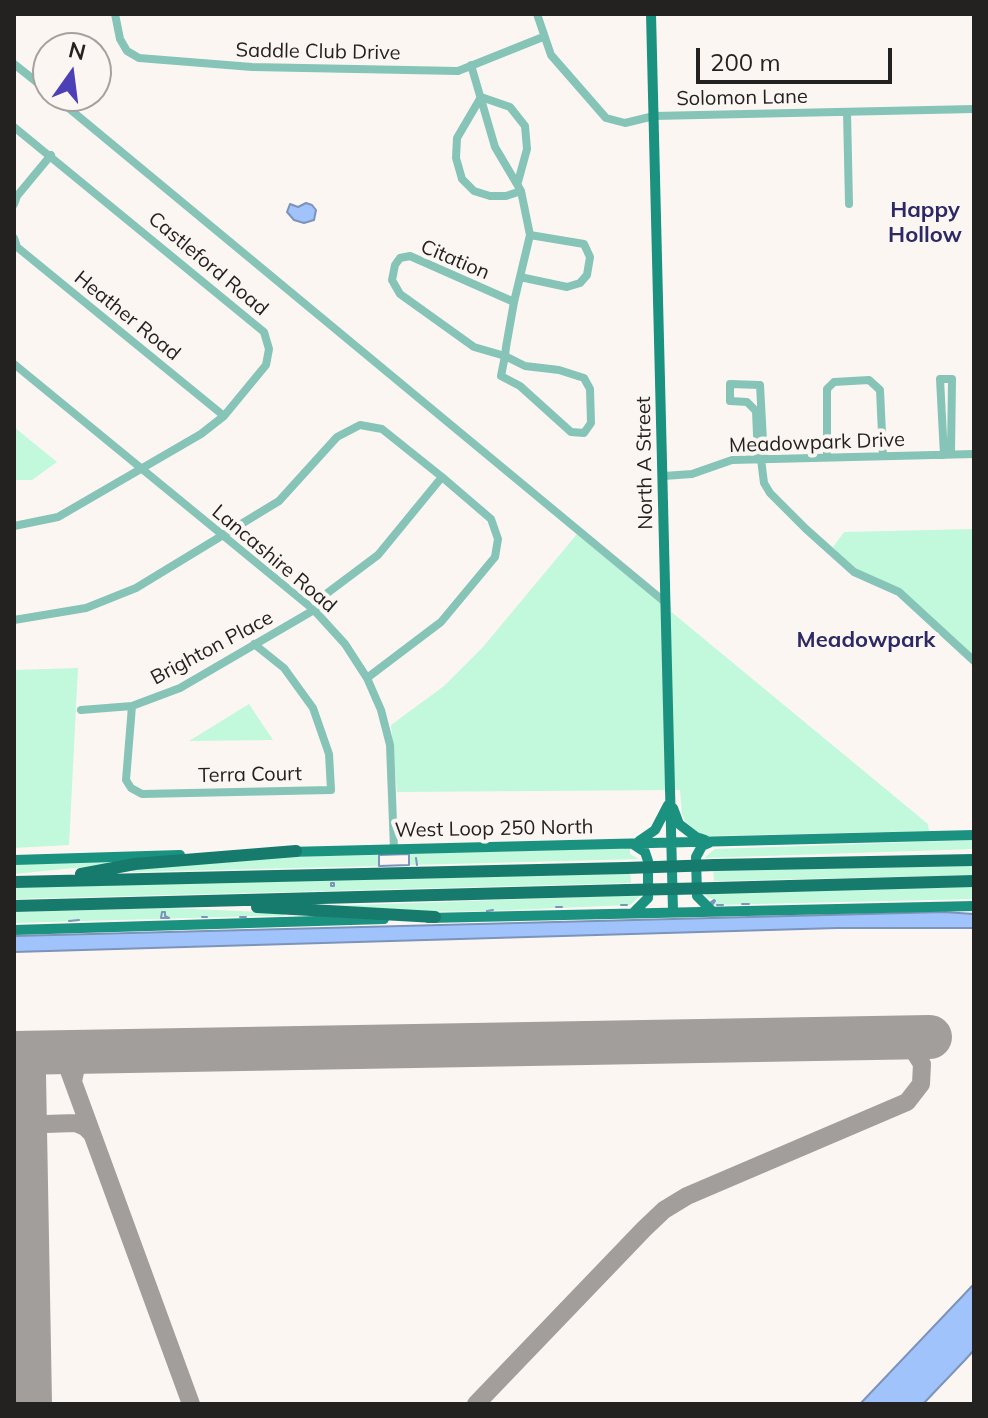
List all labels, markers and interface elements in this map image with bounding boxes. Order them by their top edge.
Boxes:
north arrow [32,32,112,112]
scale bar [700,32,896,82]
text: N [66,35,89,66]
street label: Saddle Club Drive [235,39,401,65]
text: 200 m [710,47,781,77]
street label: Solomon Lane [676,85,808,111]
district label: Happy Hollow [888,197,962,248]
street label: Castleford Road [143,207,273,321]
street label: Citation [417,235,493,285]
street label: Heather Road [69,266,185,366]
street label: North A Street [632,396,658,530]
street label: Meadowpark Drive [729,428,905,458]
street label: Lancashire Road [207,500,341,618]
street label: Brighton Place [147,606,277,690]
district label: Meadowpark [797,627,935,653]
street label: Terra Court [198,762,302,788]
street label: West Loop 250 North [394,815,594,843]

